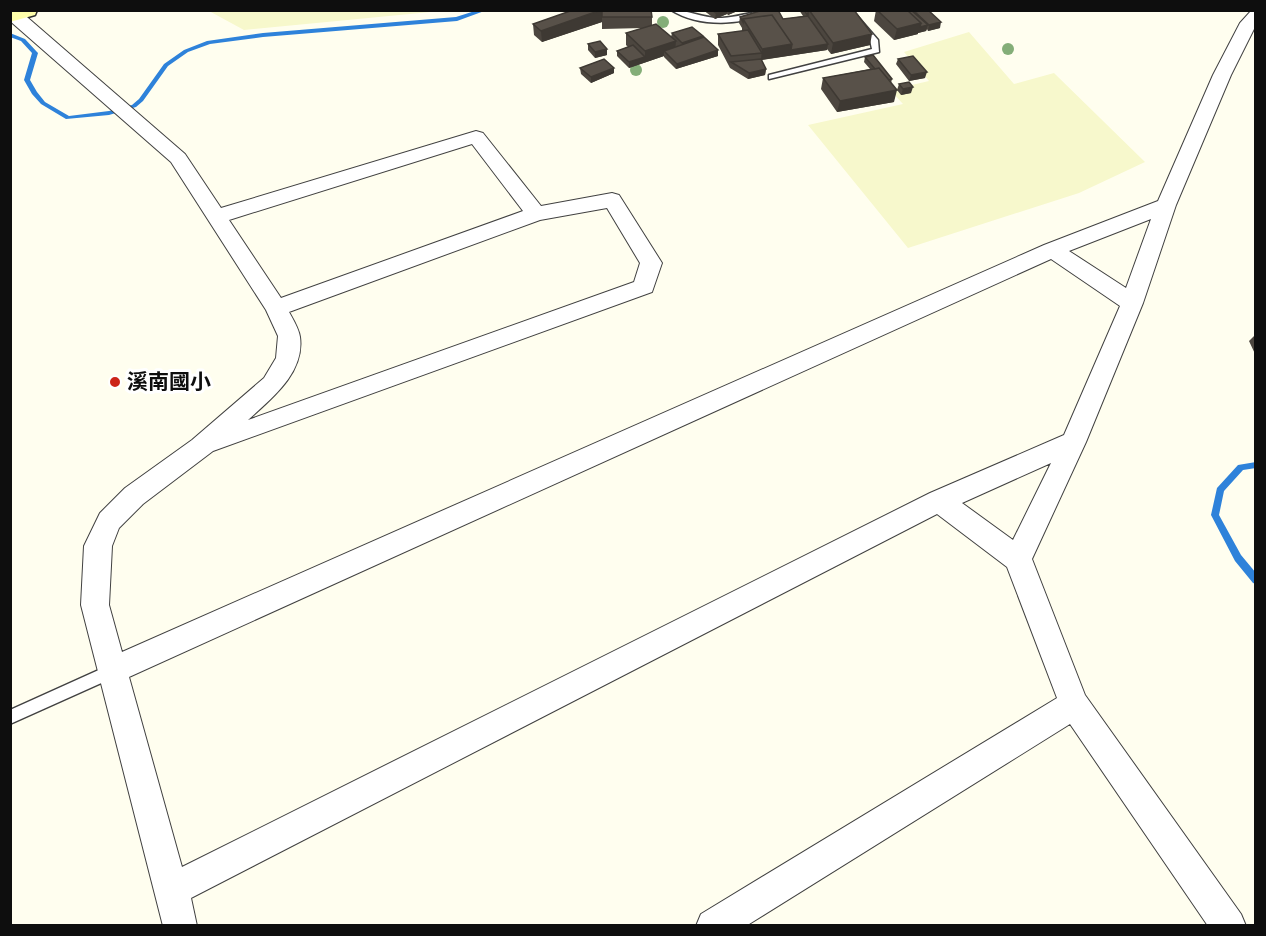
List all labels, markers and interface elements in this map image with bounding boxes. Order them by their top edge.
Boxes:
place label: 溪南國小 [127,367,211,396]
marker: 溪南國小 [108,375,122,389]

